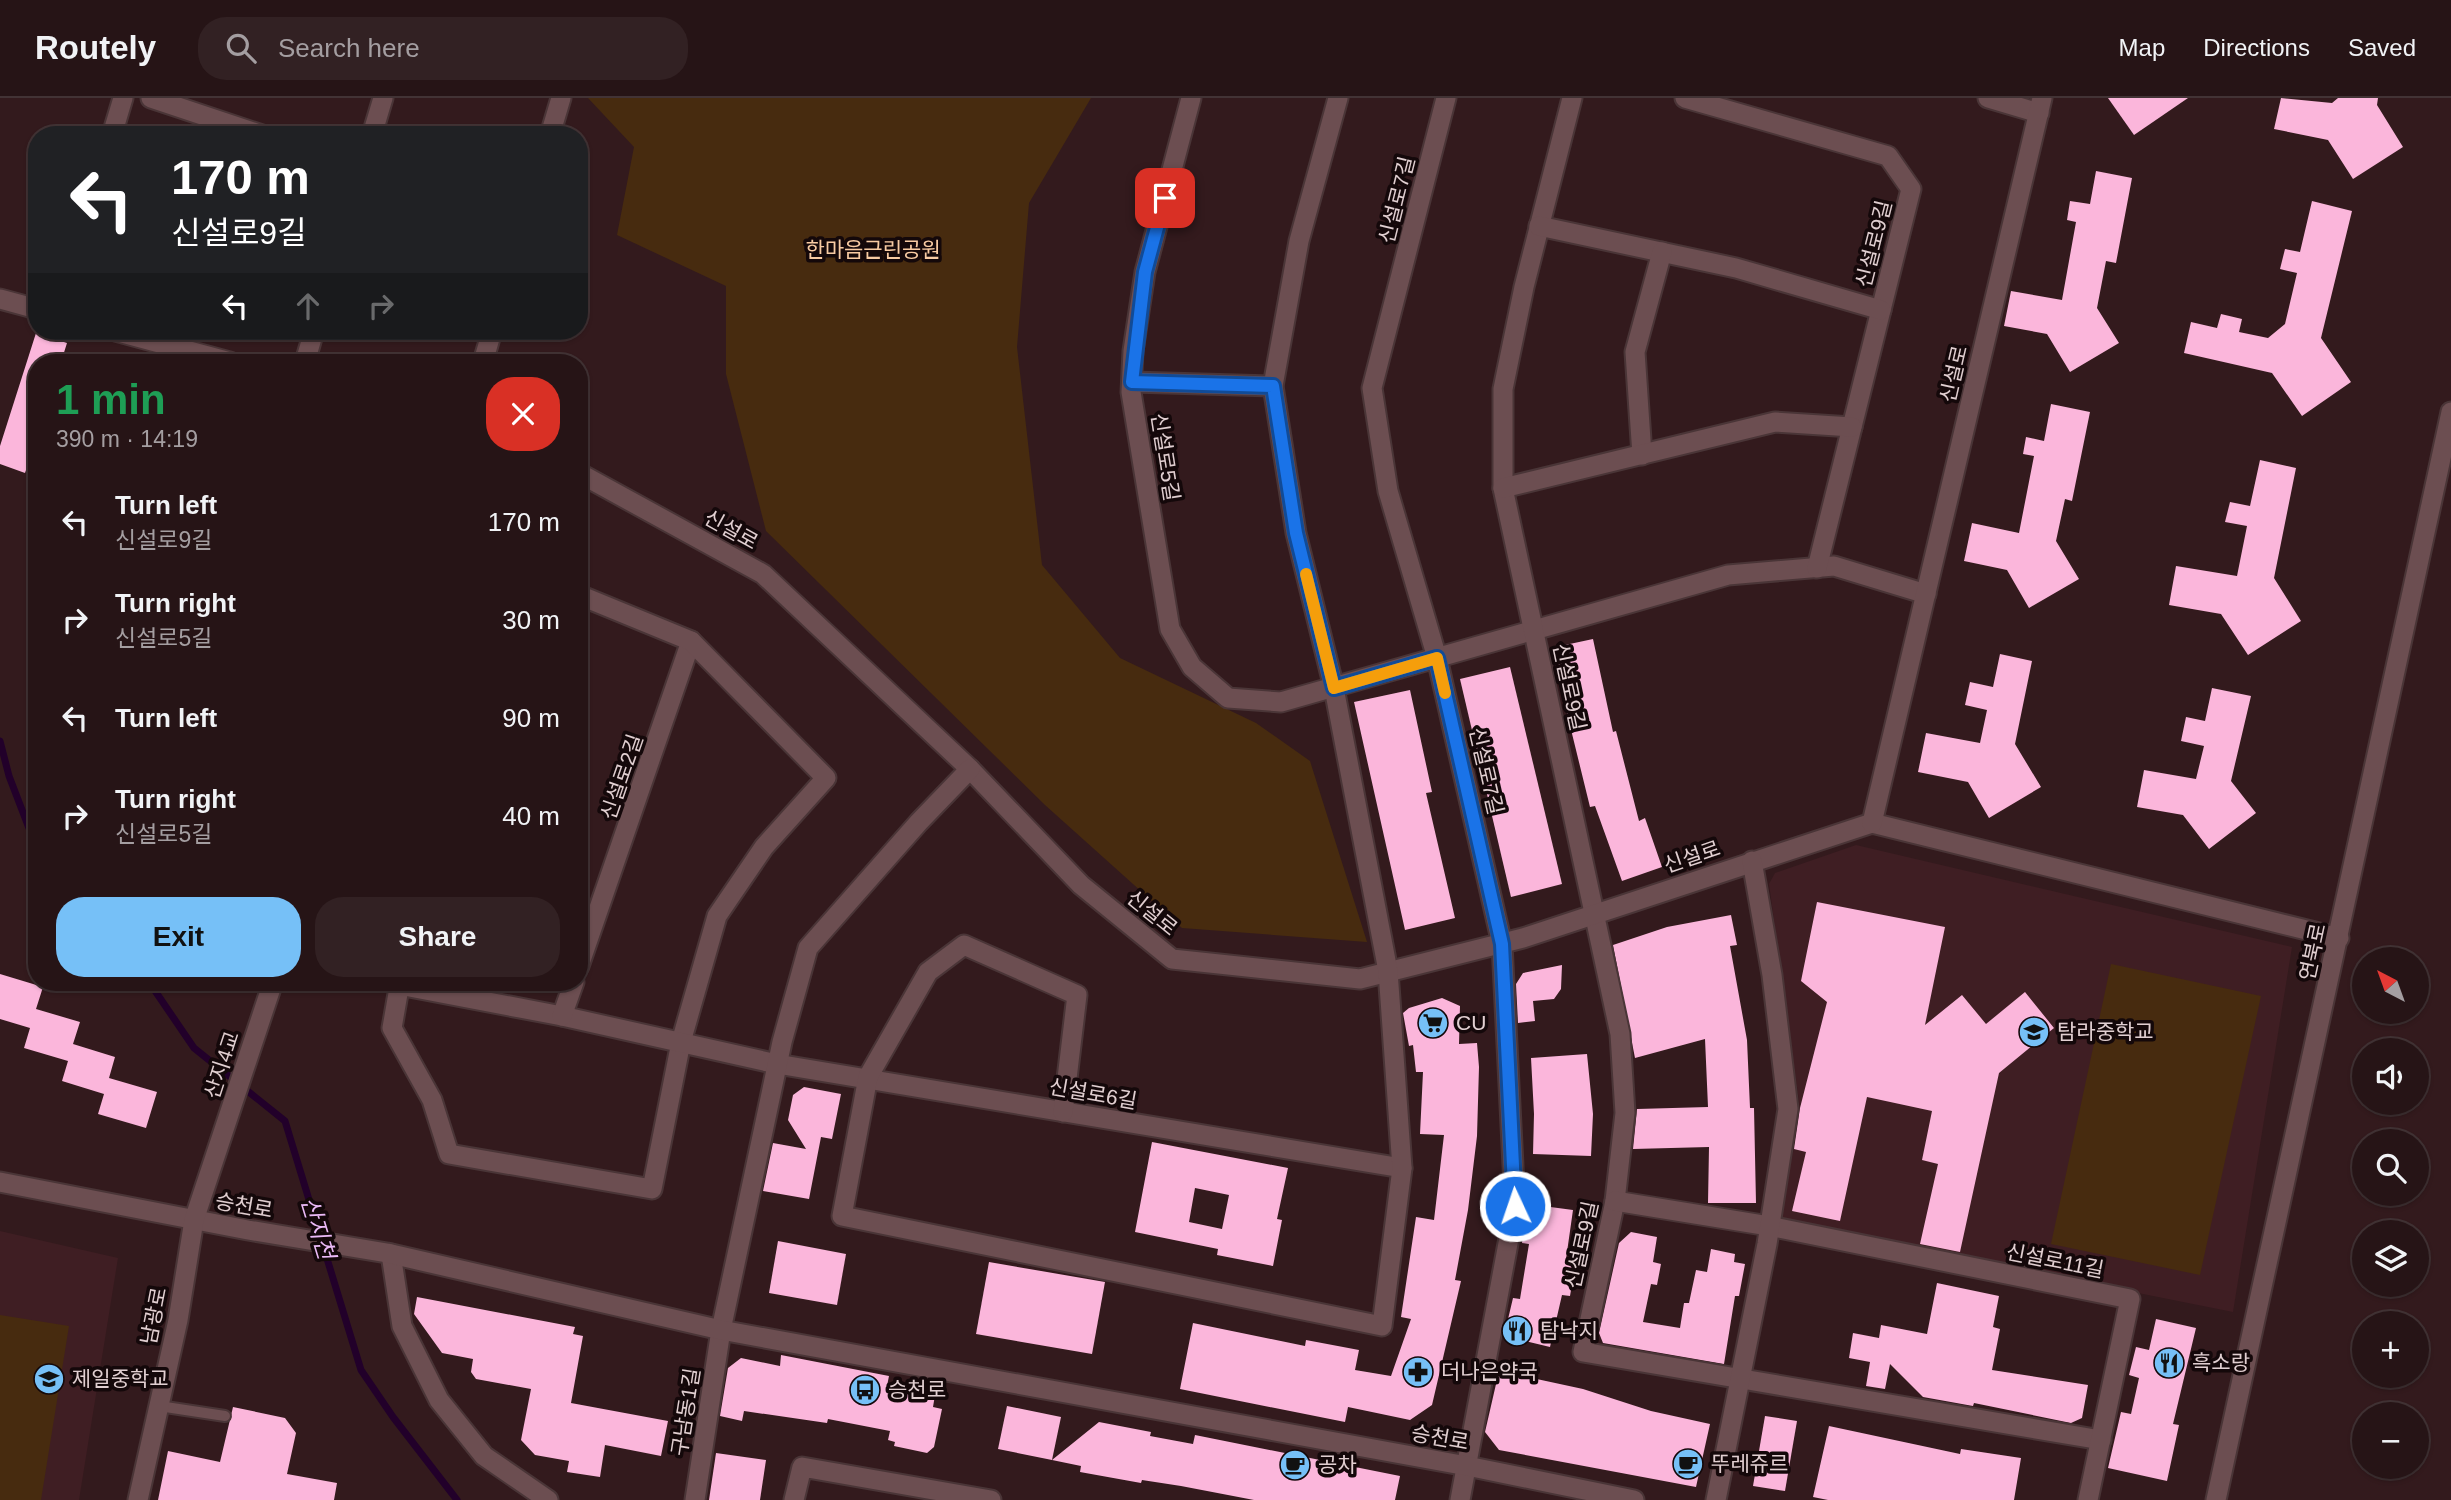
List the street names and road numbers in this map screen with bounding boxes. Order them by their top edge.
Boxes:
street label: 신설로7길 [1375,154,1418,246]
street label: 신설로9길 [1852,198,1895,290]
street label: 신설로 [1936,343,1971,405]
street label: 신설로5길 [1147,411,1184,503]
street label: 신설로 [700,505,762,554]
street label: 신설로9길 [1549,641,1590,733]
street label: 신설로7길 [1465,725,1508,817]
street label: 신설로2길 [596,731,647,823]
street label: 신설로 [1661,836,1723,877]
street label: 신설로 [1123,885,1182,940]
street label: 연북로 [2295,921,2330,983]
street label: 산지4교 [200,1028,243,1102]
street label: 신설로6길 [1047,1074,1139,1113]
street label: 승천로 [214,1189,275,1222]
street label: 신설로9길 [1561,1199,1602,1291]
street label: 신설로11길 [2004,1240,2106,1281]
street label: 남광로 [137,1285,170,1347]
street label: 구남동1길 [667,1366,704,1458]
street label: 승천로 [1410,1421,1471,1454]

